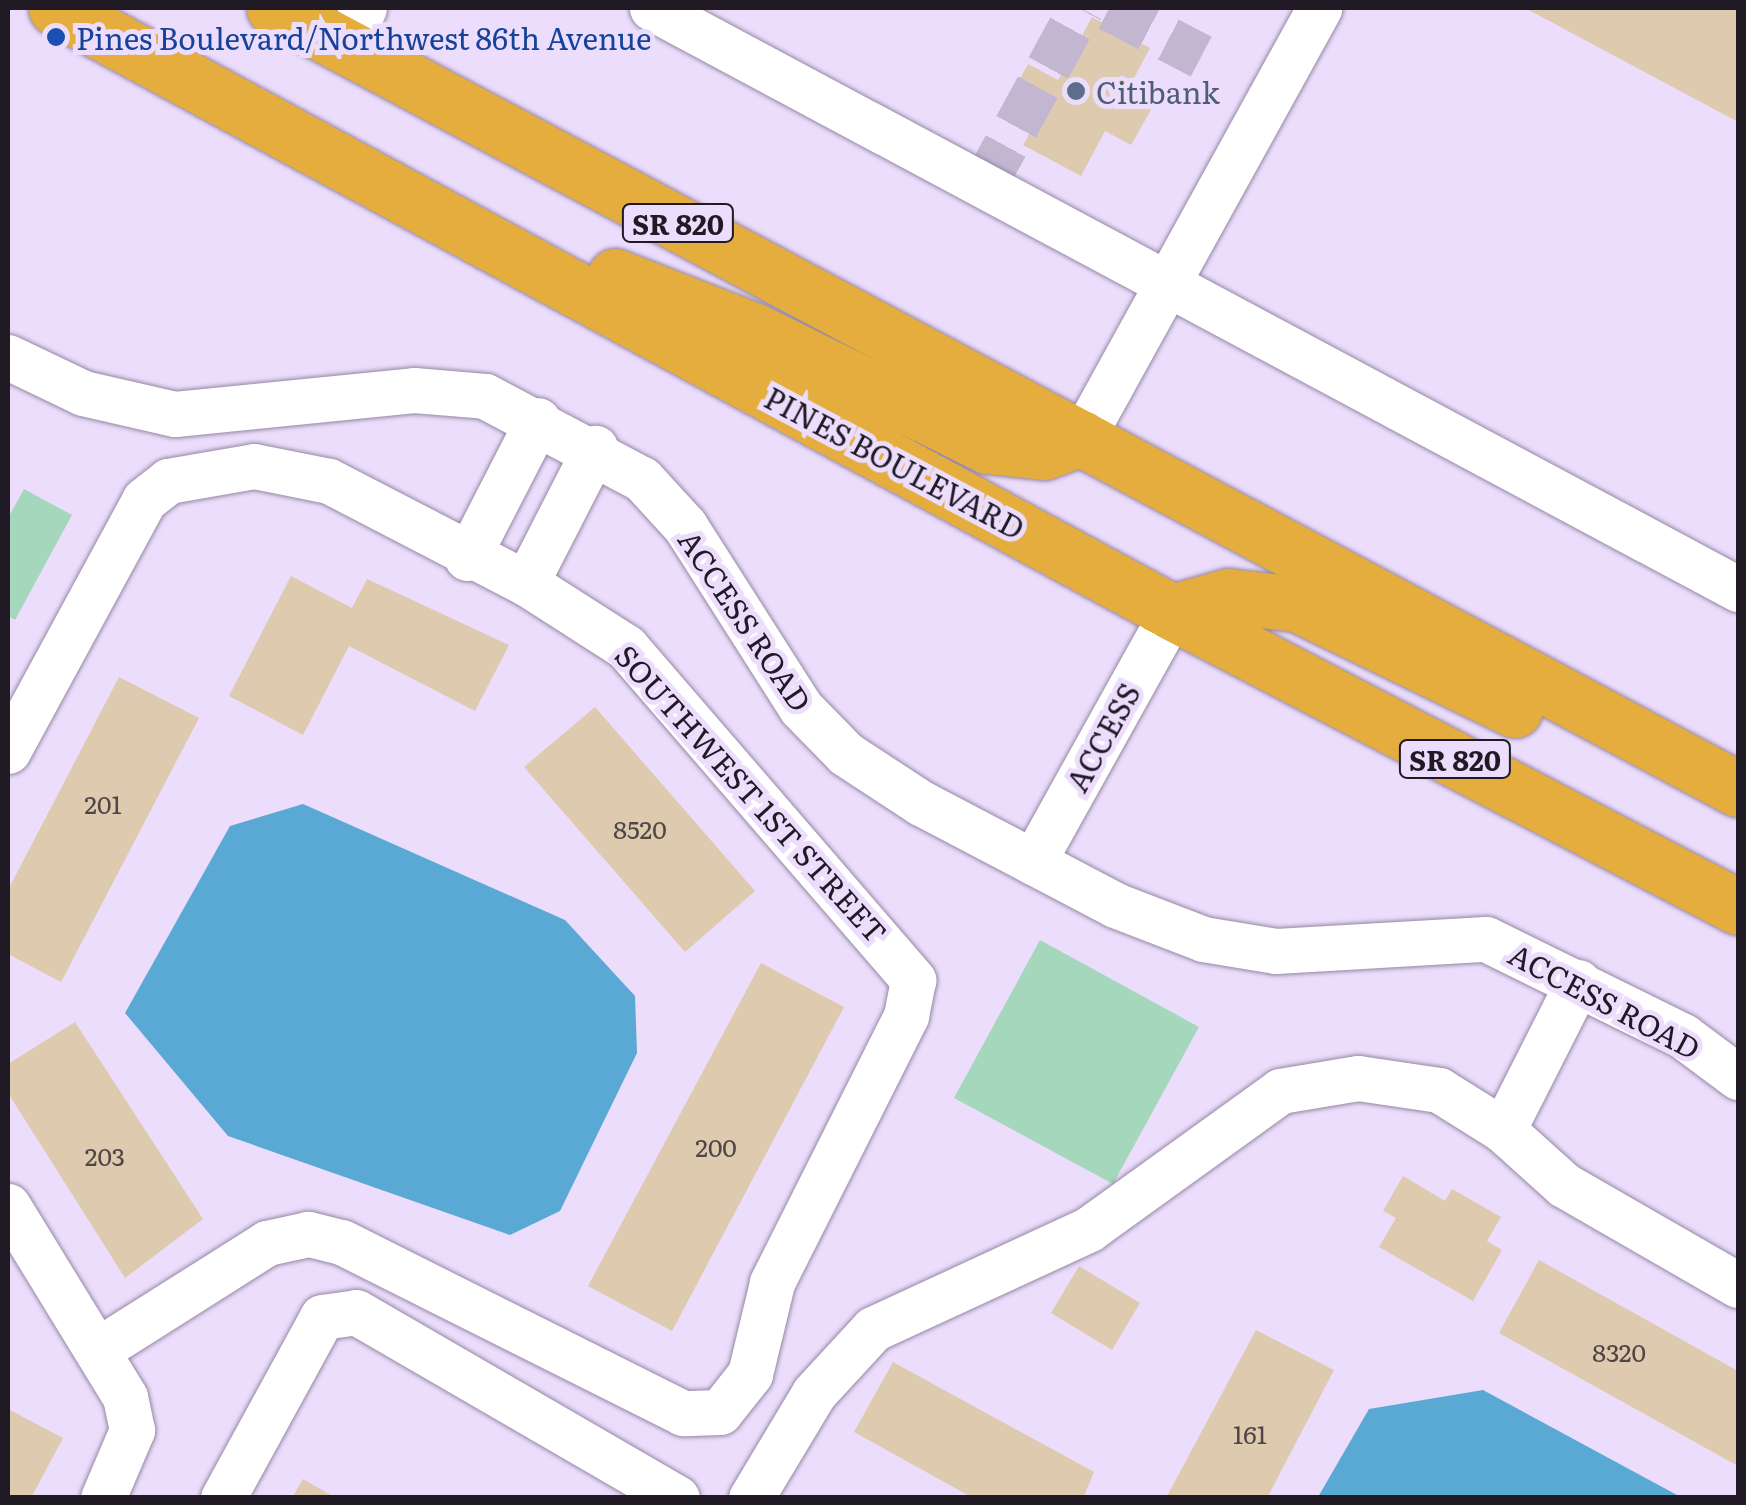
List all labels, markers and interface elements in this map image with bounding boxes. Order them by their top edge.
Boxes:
place label: Pines Boulevard/Northwest 86th Avenue [76,19,651,55]
marker: Pines Boulevard/Northwest 86th Avenue [45,26,67,48]
place label: Citibank [1096,73,1220,109]
marker: Citibank [1065,80,1087,102]
road number: SR 820 [620,200,736,246]
street label: PINES BOULEVARD [759,378,1031,546]
street label: ACCESS ROAD [672,522,820,718]
street label: SOUTHWEST 1ST STREET [609,637,895,949]
street label: ACCESS [1058,677,1146,797]
road number: SR 820 [1398,736,1512,782]
house number: 201 [84,789,122,819]
house number: 8520 [613,814,667,844]
street label: ACCESS ROAD [1503,935,1707,1065]
house number: 200 [695,1132,737,1162]
house number: 203 [85,1141,125,1171]
house number: 8320 [1592,1337,1646,1367]
house number: 161 [1233,1419,1267,1449]

